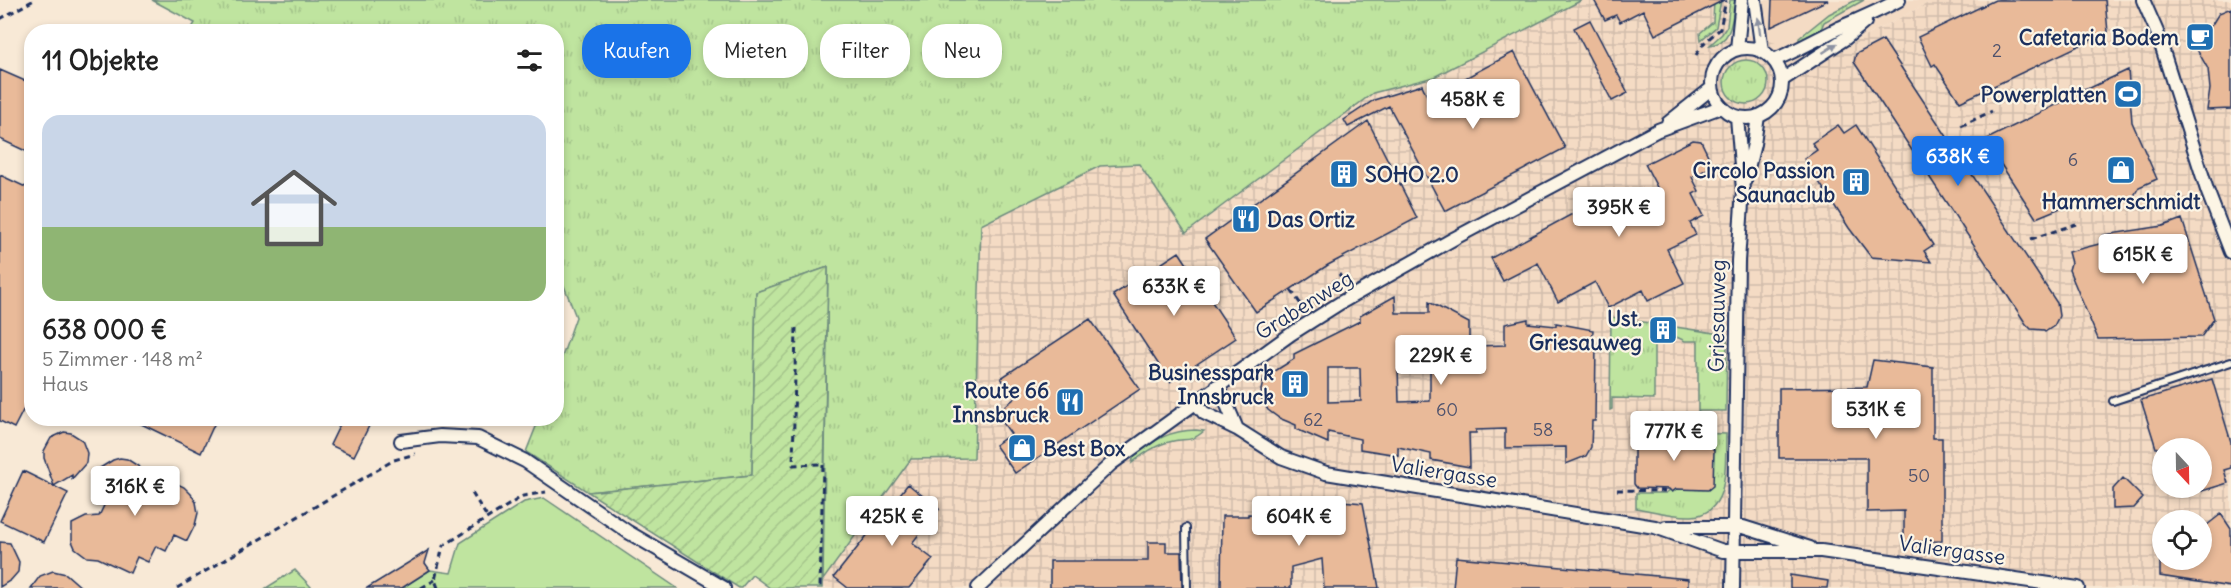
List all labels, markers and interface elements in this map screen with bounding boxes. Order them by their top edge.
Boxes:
one-way arrow [1754,16,1763,35]
cafe icon: Cafetaria Bodem [2184,21,2216,53]
chip: Kaufen [582,24,691,78]
chip: Mieten [703,24,808,78]
chip: Filter [820,24,910,78]
chip: Neu [922,24,1002,78]
place label: Cafetaria Bodem [2019,24,2180,51]
house number: 2 [1992,39,2002,62]
one-way arrow [1822,43,1838,54]
text: 11 Objekte [42,44,159,77]
icon: filters [513,44,546,77]
sports icon: Powerplatten [2112,78,2144,110]
pin: 458K € [1424,79,1522,130]
place label: Powerplatten [1981,81,2107,108]
text: 458K € [1441,86,1505,111]
pin: 638K € [1909,136,2007,187]
text: 638K € [1926,143,1990,168]
house number: 6 [2068,148,2078,171]
icon: home [240,154,348,262]
shop icon: Hammerschmidt [2105,154,2137,186]
place label: Circolo Passion Saunaclub [1692,157,1835,208]
building icon: SOHO 2.0 [1328,158,1360,190]
place label: SOHO 2.0 [1365,161,1459,188]
building icon: Circolo Passion Saunaclub [1840,166,1872,198]
pin: 395K € [1570,187,1668,238]
place label: Hammerschmidt [2042,188,2201,215]
text: 395K € [1587,194,1651,219]
restaurant icon: Das Ortiz [1230,203,1262,235]
place label: Das Ortiz [1267,206,1355,233]
pin: 615K € [2094,234,2192,285]
text: 615K € [2113,241,2173,266]
street label: Griesauweg [1703,259,1731,373]
street label: Grabenweg [1250,264,1358,346]
pin: 633K € [1125,266,1223,317]
text: 633K € [1142,273,1206,298]
place label: Ust. Griesauweg [1529,305,1642,356]
text: 638 000 € [42,313,167,346]
building icon: Ust. Griesauweg [1647,314,1679,346]
pin: 229K € [1392,335,1490,386]
text: 229K € [1409,342,1473,367]
text: 5 Zimmer · 148 m² [42,346,203,371]
place label: Businesspark Innsbruck [1148,359,1274,410]
building icon: Businesspark Innsbruck [1279,368,1311,400]
text: Haus [42,371,88,396]
place label: Route 66 Innsbruck [952,377,1049,428]
restaurant icon: Route 66 Innsbruck [1054,386,1086,418]
pin: 531K € [1827,389,1925,440]
text: 531K € [1846,396,1906,421]
house number: 60 [1436,398,1458,421]
house number: 62 [1303,408,1323,431]
pin: 777K € [1625,411,1723,462]
house number: 58 [1533,418,1553,441]
text: 777K € [1644,418,1704,443]
shop icon: Best Box [1006,432,1038,464]
place label: Best Box [1043,435,1126,462]
north arrow [2152,438,2212,498]
map controls [2152,438,2212,570]
street label: Valiergasse [1389,450,1499,494]
house number: 50 [1908,464,1930,487]
pin: 316K € [86,466,184,517]
text: 316K € [105,473,165,498]
pin: 425K € [843,496,941,547]
pin: 604K € [1250,496,1348,547]
text: 425K € [860,503,924,528]
text: 604K € [1266,503,1332,528]
button: locate [2152,510,2212,570]
street label: Valiergasse [1897,529,2007,571]

